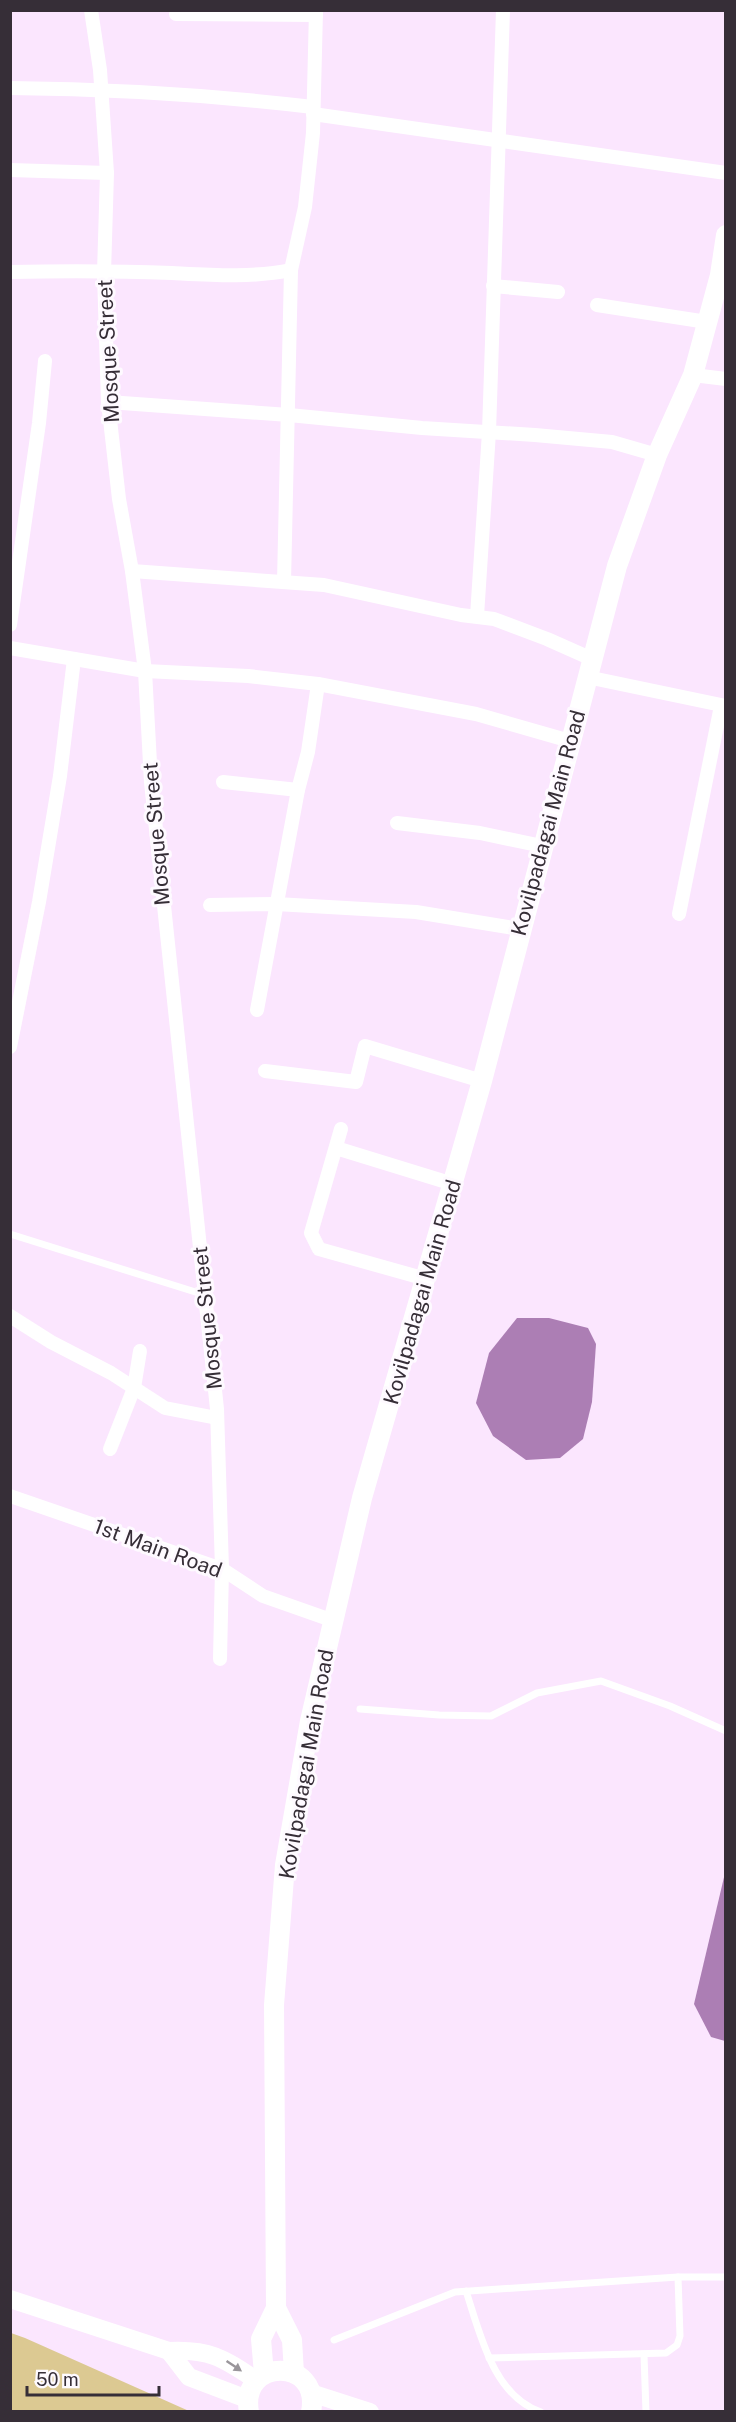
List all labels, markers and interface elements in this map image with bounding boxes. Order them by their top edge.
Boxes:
street label: Mosque Street [92,279,124,423]
street label: Kovilpadagai Main Road [506,707,590,939]
street label: Mosque Street [137,761,175,907]
street label: Kovilpadagai Main Road [378,1177,466,1407]
street label: Mosque Street [187,1245,227,1391]
street label: 1st Main Road [90,1513,226,1583]
street label: Kovilpadagai Main Road [273,1647,339,1881]
scale bar [27,2359,159,2397]
one-way arrow [226,2360,242,2371]
text: 50 m [36,2369,79,2390]

